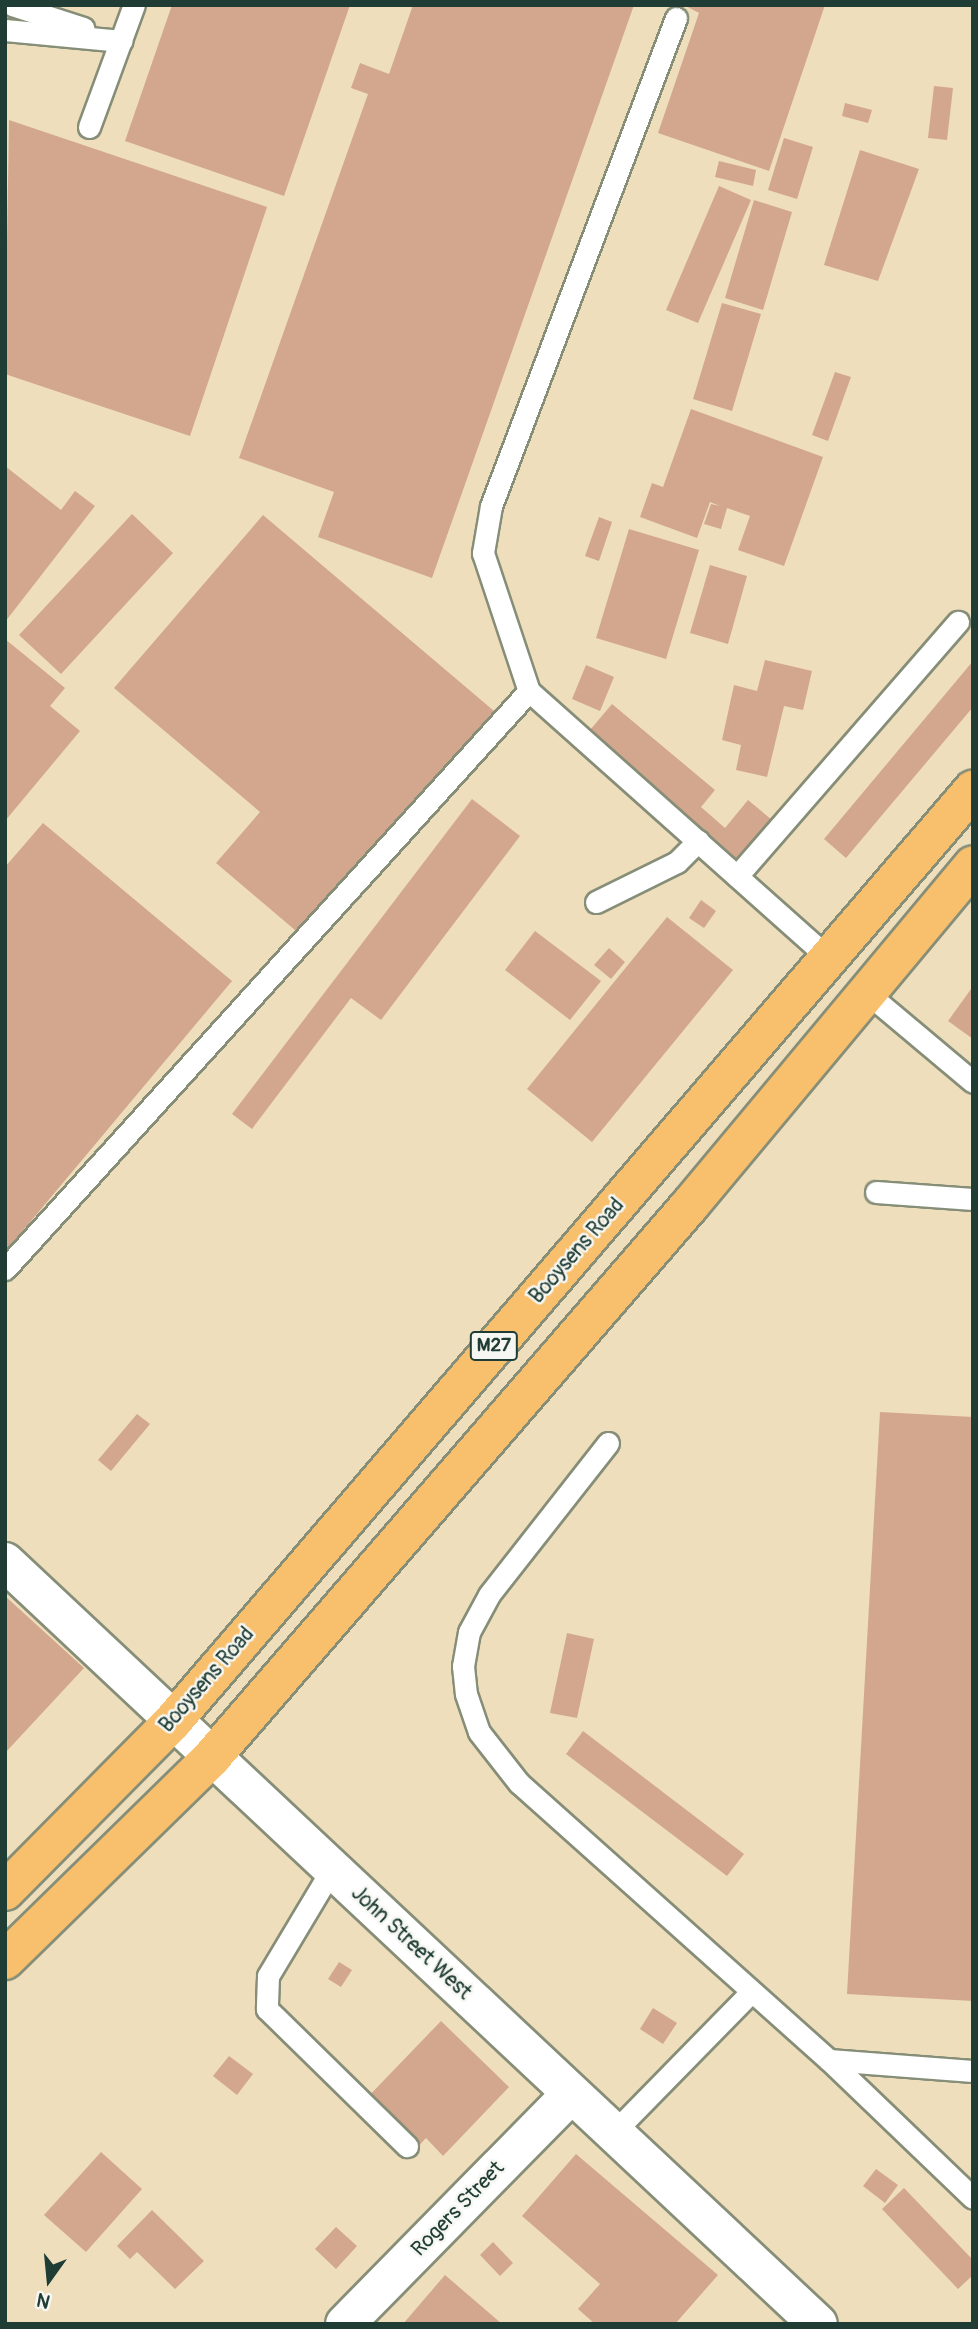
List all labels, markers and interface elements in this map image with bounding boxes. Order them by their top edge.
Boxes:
street label: Booysens Road [524,1193,630,1309]
road number: M27 [470,1330,518,1362]
street label: Booysens Road [154,1622,260,1738]
street label: John Street West [346,1881,476,2005]
street label: Rogers Street [406,2156,510,2262]
north arrow [14,2245,84,2315]
text: N [34,2287,53,2314]

